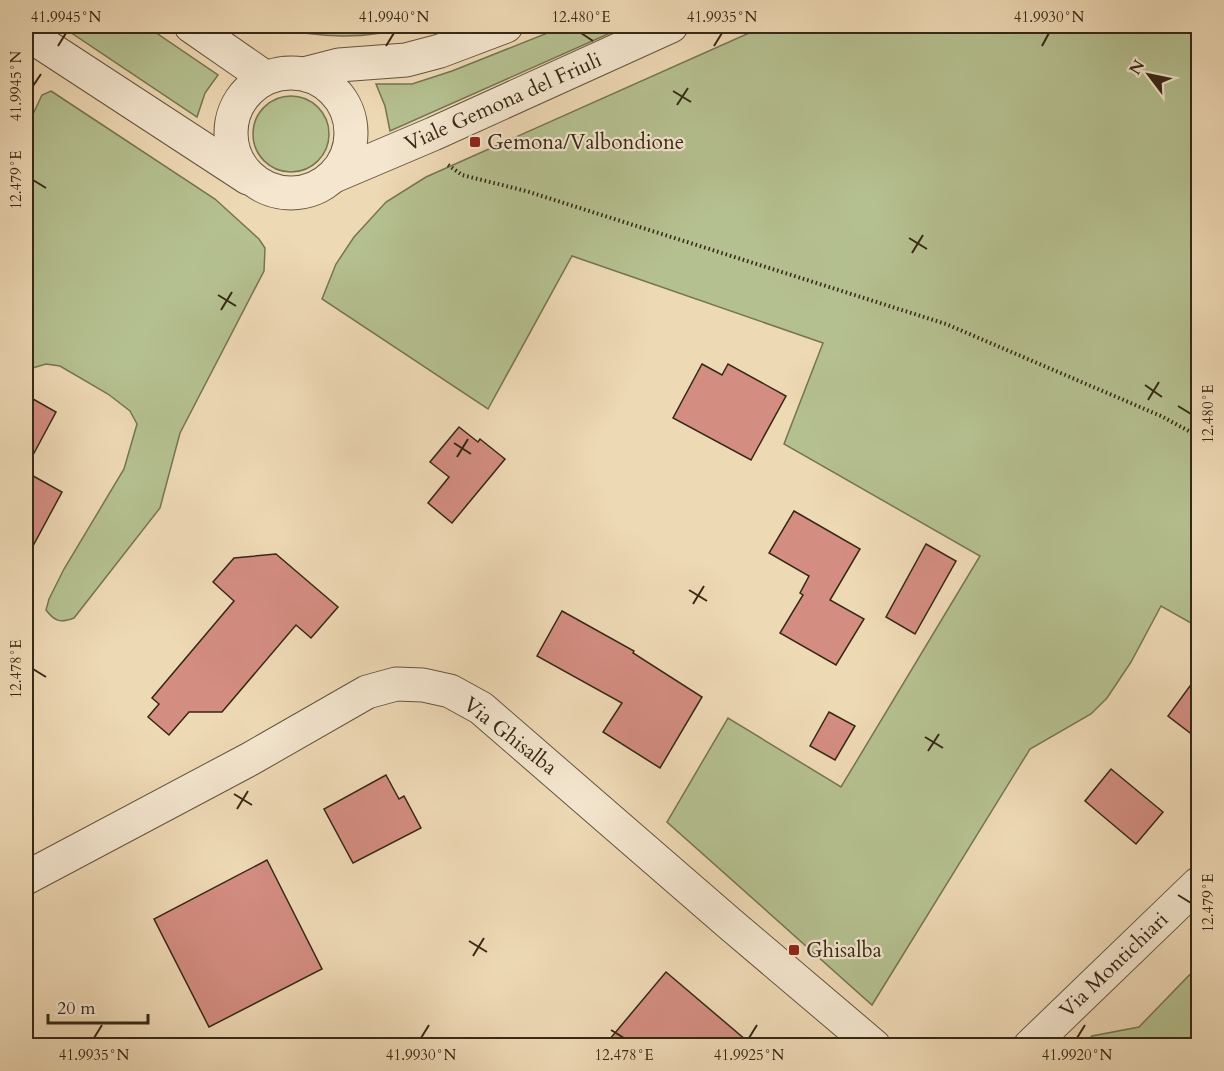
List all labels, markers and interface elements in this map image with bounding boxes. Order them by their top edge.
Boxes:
text: 41.9945°N [31,7,101,27]
text: 41.9940°N [359,7,429,27]
text: 12.480°E [551,7,611,27]
text: 41.9935°N [687,7,757,27]
text: 41.9930°N [1014,7,1084,27]
street label: Viale Gemona del Friuli [400,45,606,159]
north arrow [1119,45,1179,105]
text: 41.9945°N [6,51,26,121]
text: N [1124,56,1150,79]
place label: Gemona/Valbondione [487,128,684,157]
marker: Gemona/Valbondione [468,135,482,149]
text: 12.479°E [6,150,26,210]
text: 12.480°E [1198,384,1218,444]
text: 12.478°E [6,639,26,699]
street label: Via Ghisalba [457,690,563,782]
text: 12.479°E [1198,873,1218,933]
street label: Via Montichiari [1053,905,1175,1025]
place label: Ghisalba [806,936,882,965]
marker: Ghisalba [787,943,801,957]
scale bar [48,987,148,1025]
text: 20 m [57,996,96,1021]
text: 41.9935°N [59,1045,129,1065]
text: 41.9930°N [386,1045,456,1065]
text: 12.478°E [594,1045,654,1065]
text: 41.9925°N [714,1045,784,1065]
text: 41.9920°N [1042,1045,1112,1065]

